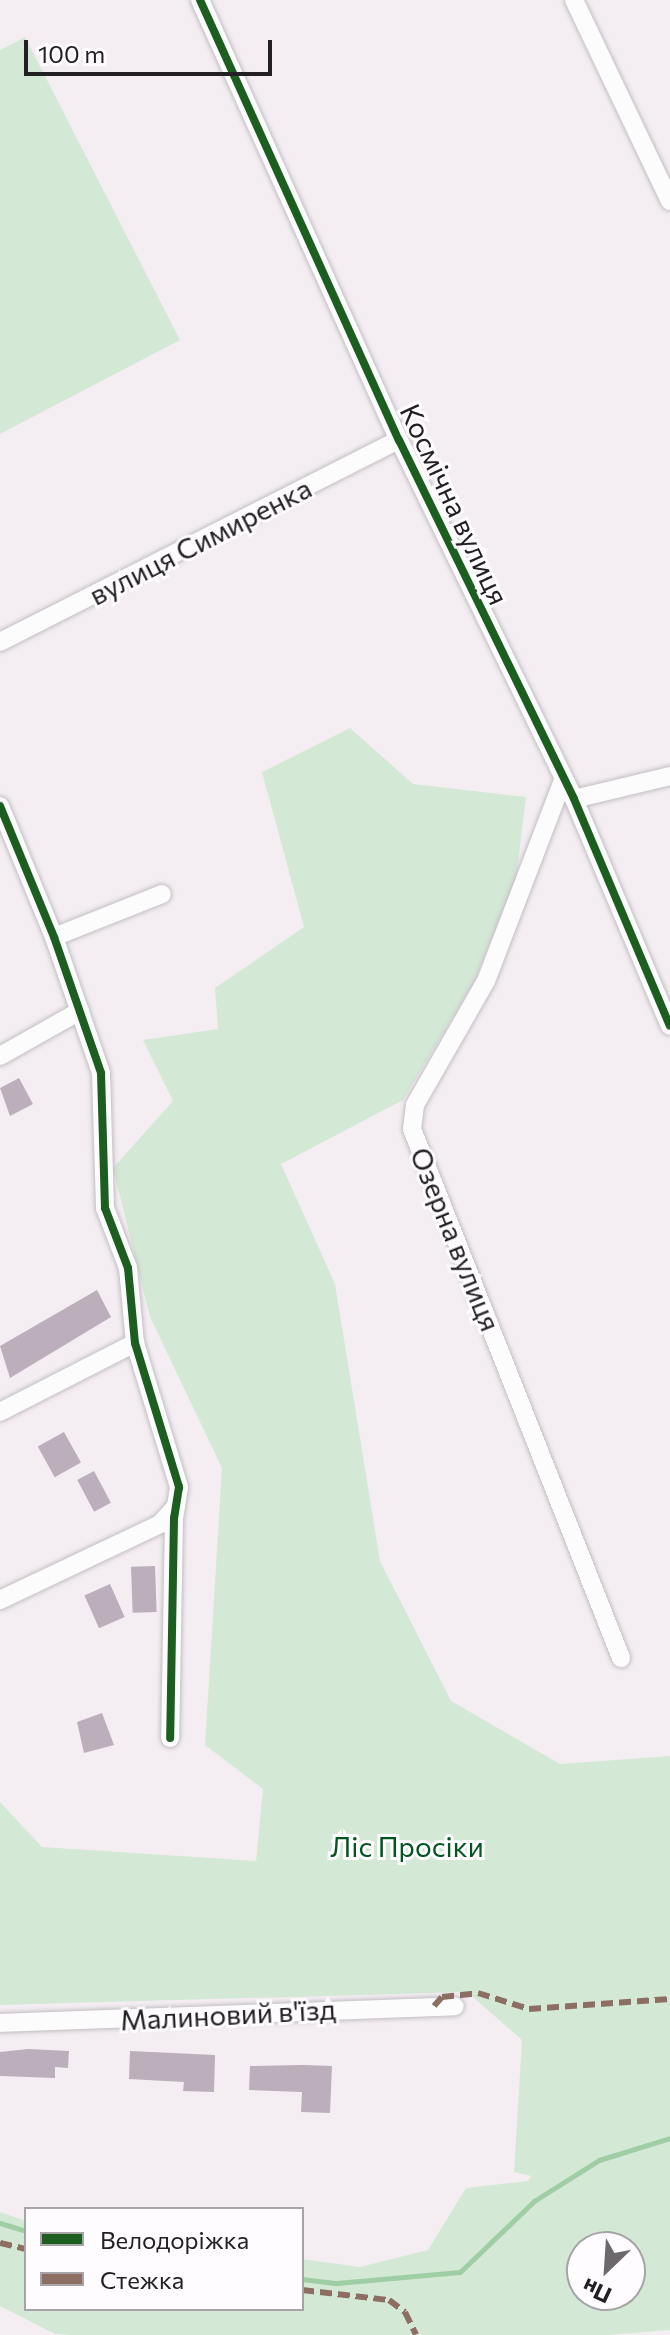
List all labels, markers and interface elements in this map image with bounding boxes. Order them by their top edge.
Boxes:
scale bar [28,24,276,74]
text: 100 m [38,39,105,68]
street label: Космічна вулиця [394,398,516,610]
street label: вулиця Симиренка [83,470,317,612]
street label: Озерна вулиця [404,1142,508,1336]
park label: Ліс Просіки [330,1829,484,1863]
street label: Малиновий в'їзд [119,1992,337,2036]
legend [24,2207,304,2311]
text: Велодоріжка [100,2225,249,2254]
north arrow [566,2231,646,2311]
text: Стежка [100,2265,184,2294]
text: Пн [578,2273,615,2310]

